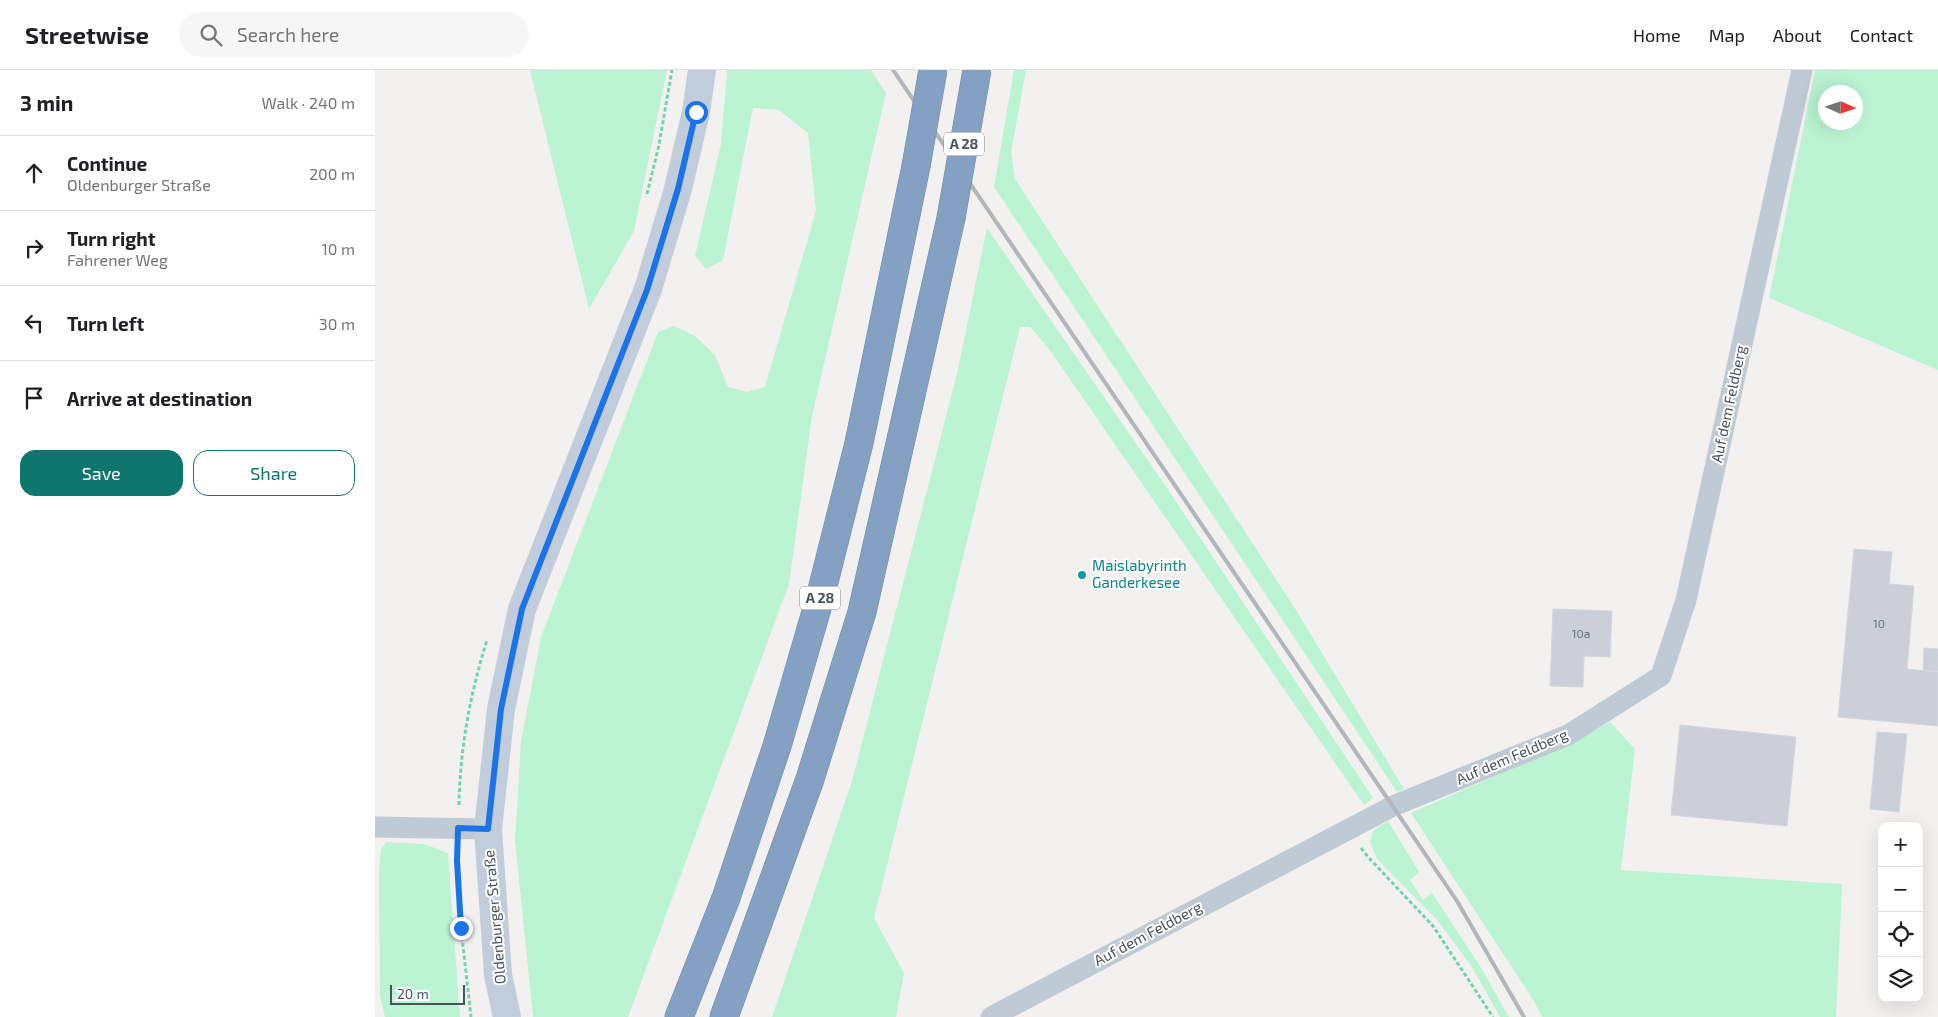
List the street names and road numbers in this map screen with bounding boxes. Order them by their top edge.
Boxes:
road number: A 28 [944,132,984,156]
street label: Auf dem Feldberg [1707,343,1749,464]
road number: A 28 [800,586,840,610]
street label: Auf dem Feldberg [1453,724,1571,788]
street label: Oldenburger Straße [479,849,509,985]
street label: Auf dem Feldberg [1090,897,1205,969]

